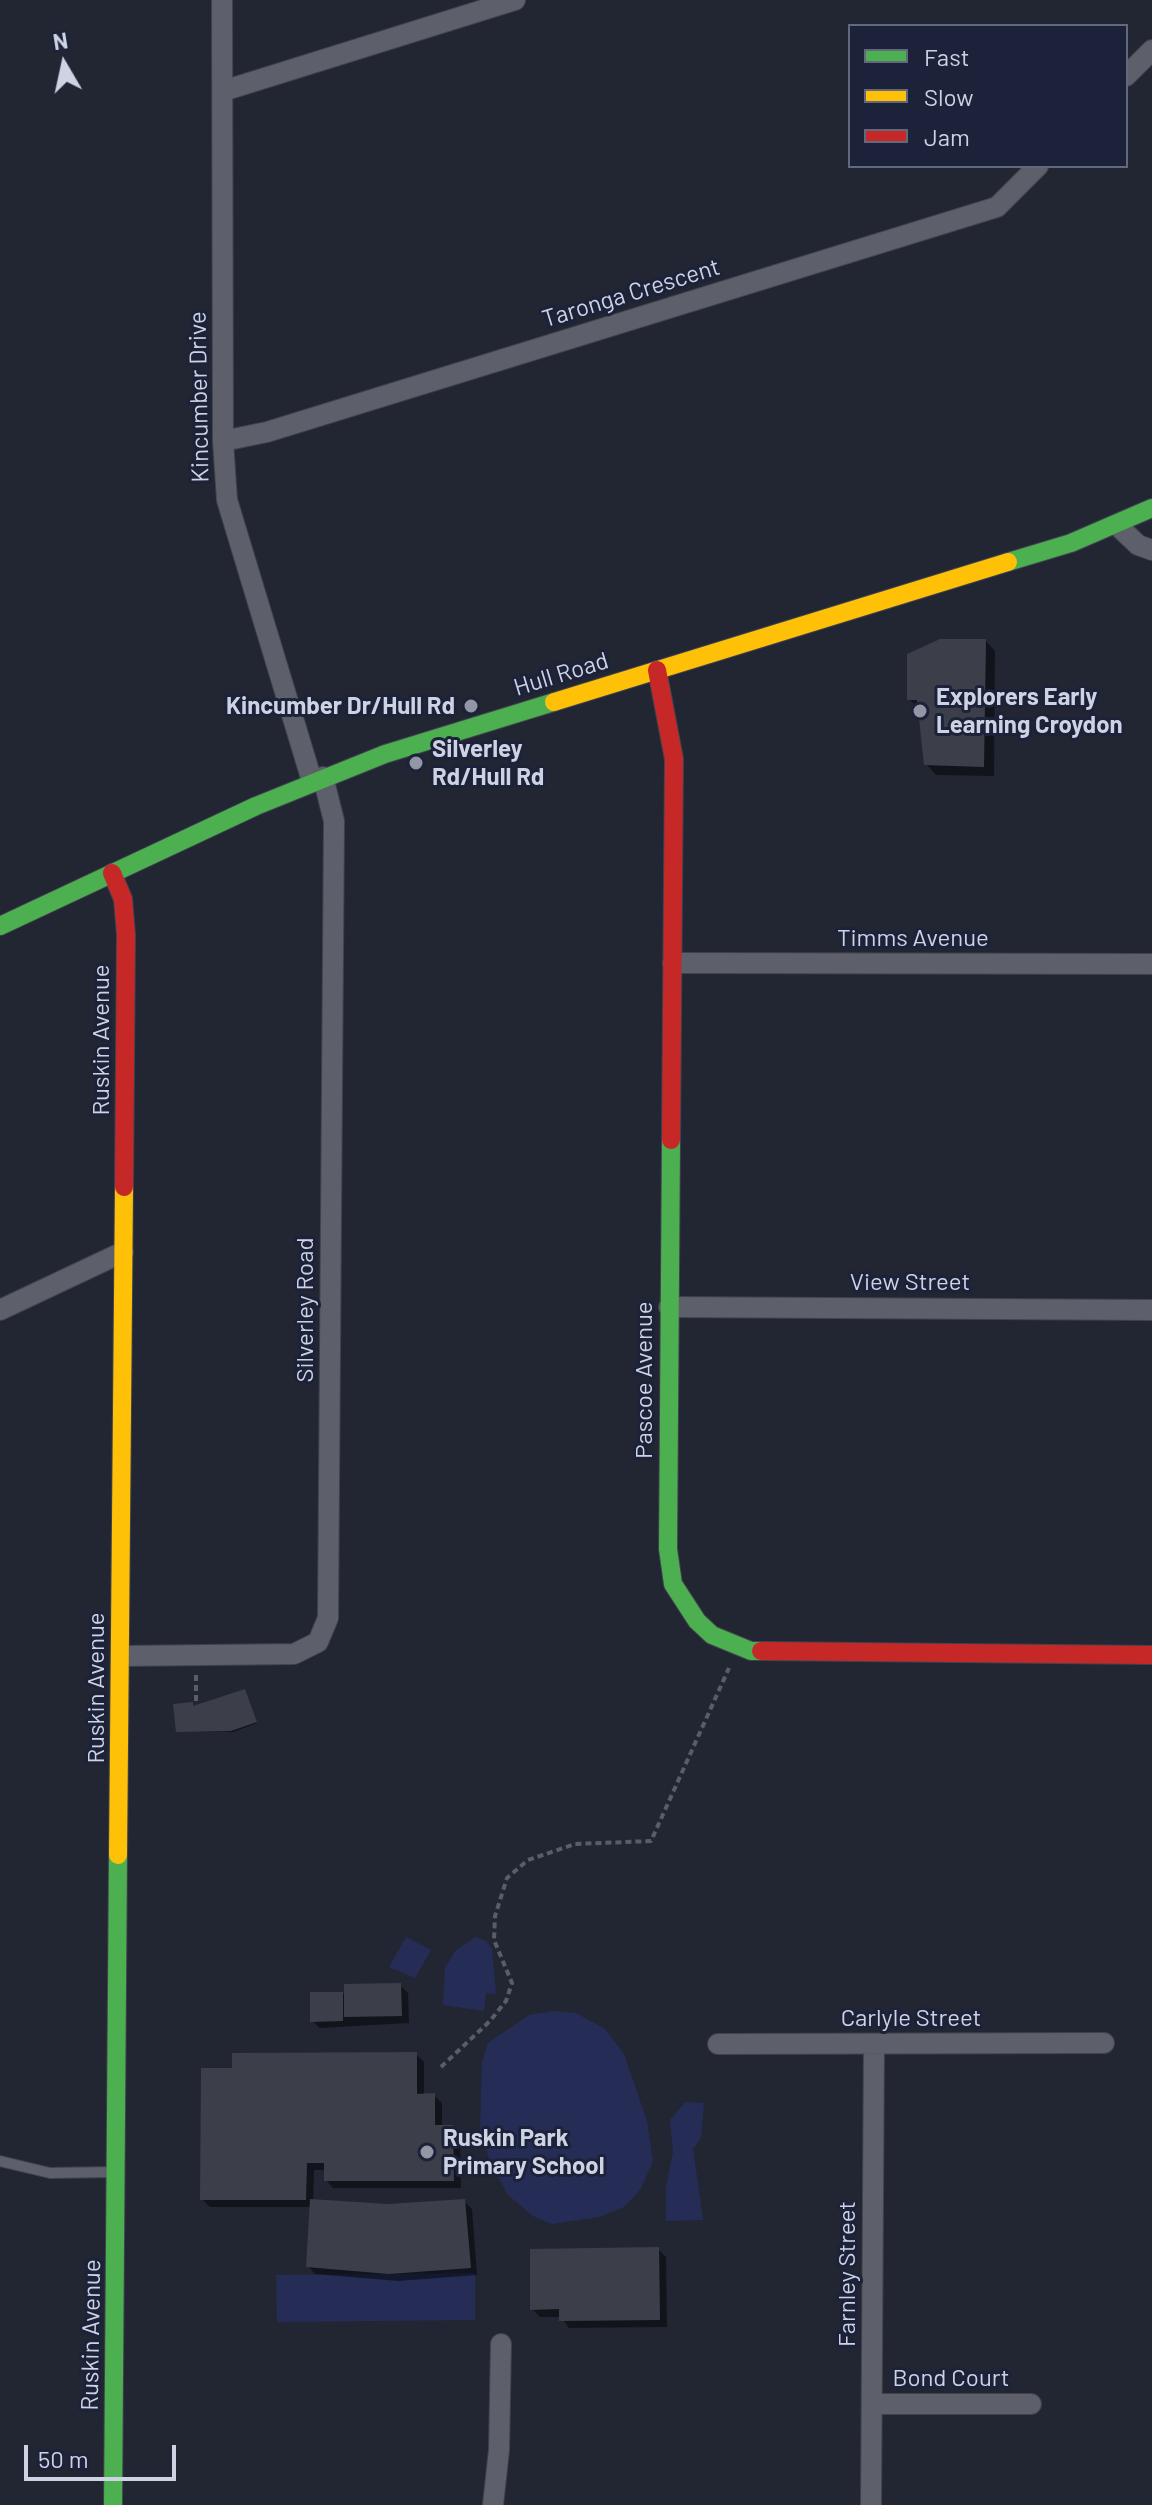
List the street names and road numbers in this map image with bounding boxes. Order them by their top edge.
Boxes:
street label: Taronga Crescent [539,252,723,334]
street label: Kincumber Drive [183,311,215,483]
street label: Hull Road [510,646,612,702]
street label: Timms Avenue [837,924,989,952]
street label: Ruskin Avenue [87,964,115,1116]
street label: Silverley Road [291,1237,319,1383]
street label: View Street [850,1268,970,1296]
street label: Pascoe Avenue [630,1301,658,1459]
street label: Ruskin Avenue [82,1612,110,1764]
street label: Carlyle Street [841,2004,981,2032]
street label: Farnley Street [833,2201,861,2347]
street label: Ruskin Avenue [75,2259,107,2411]
street label: Bond Court [892,2364,1010,2392]

